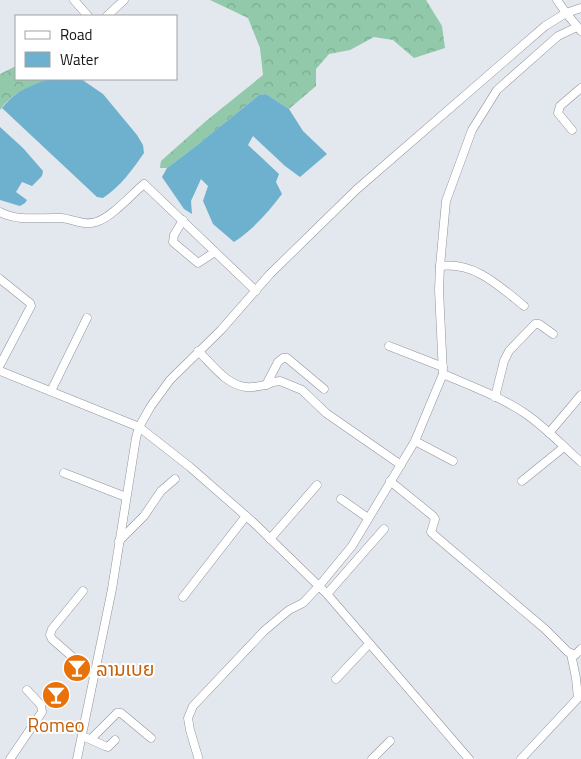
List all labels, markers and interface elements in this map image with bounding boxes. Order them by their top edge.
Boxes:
legend [15,15,178,80]
text: Road [60,23,92,46]
text: Water [60,48,99,71]
bar icon: ລານເບຍ [62,653,92,683]
place label: ລານເບຍ [96,654,154,683]
bar icon: Romeo [41,680,71,710]
place label: Romeo [27,710,85,739]

